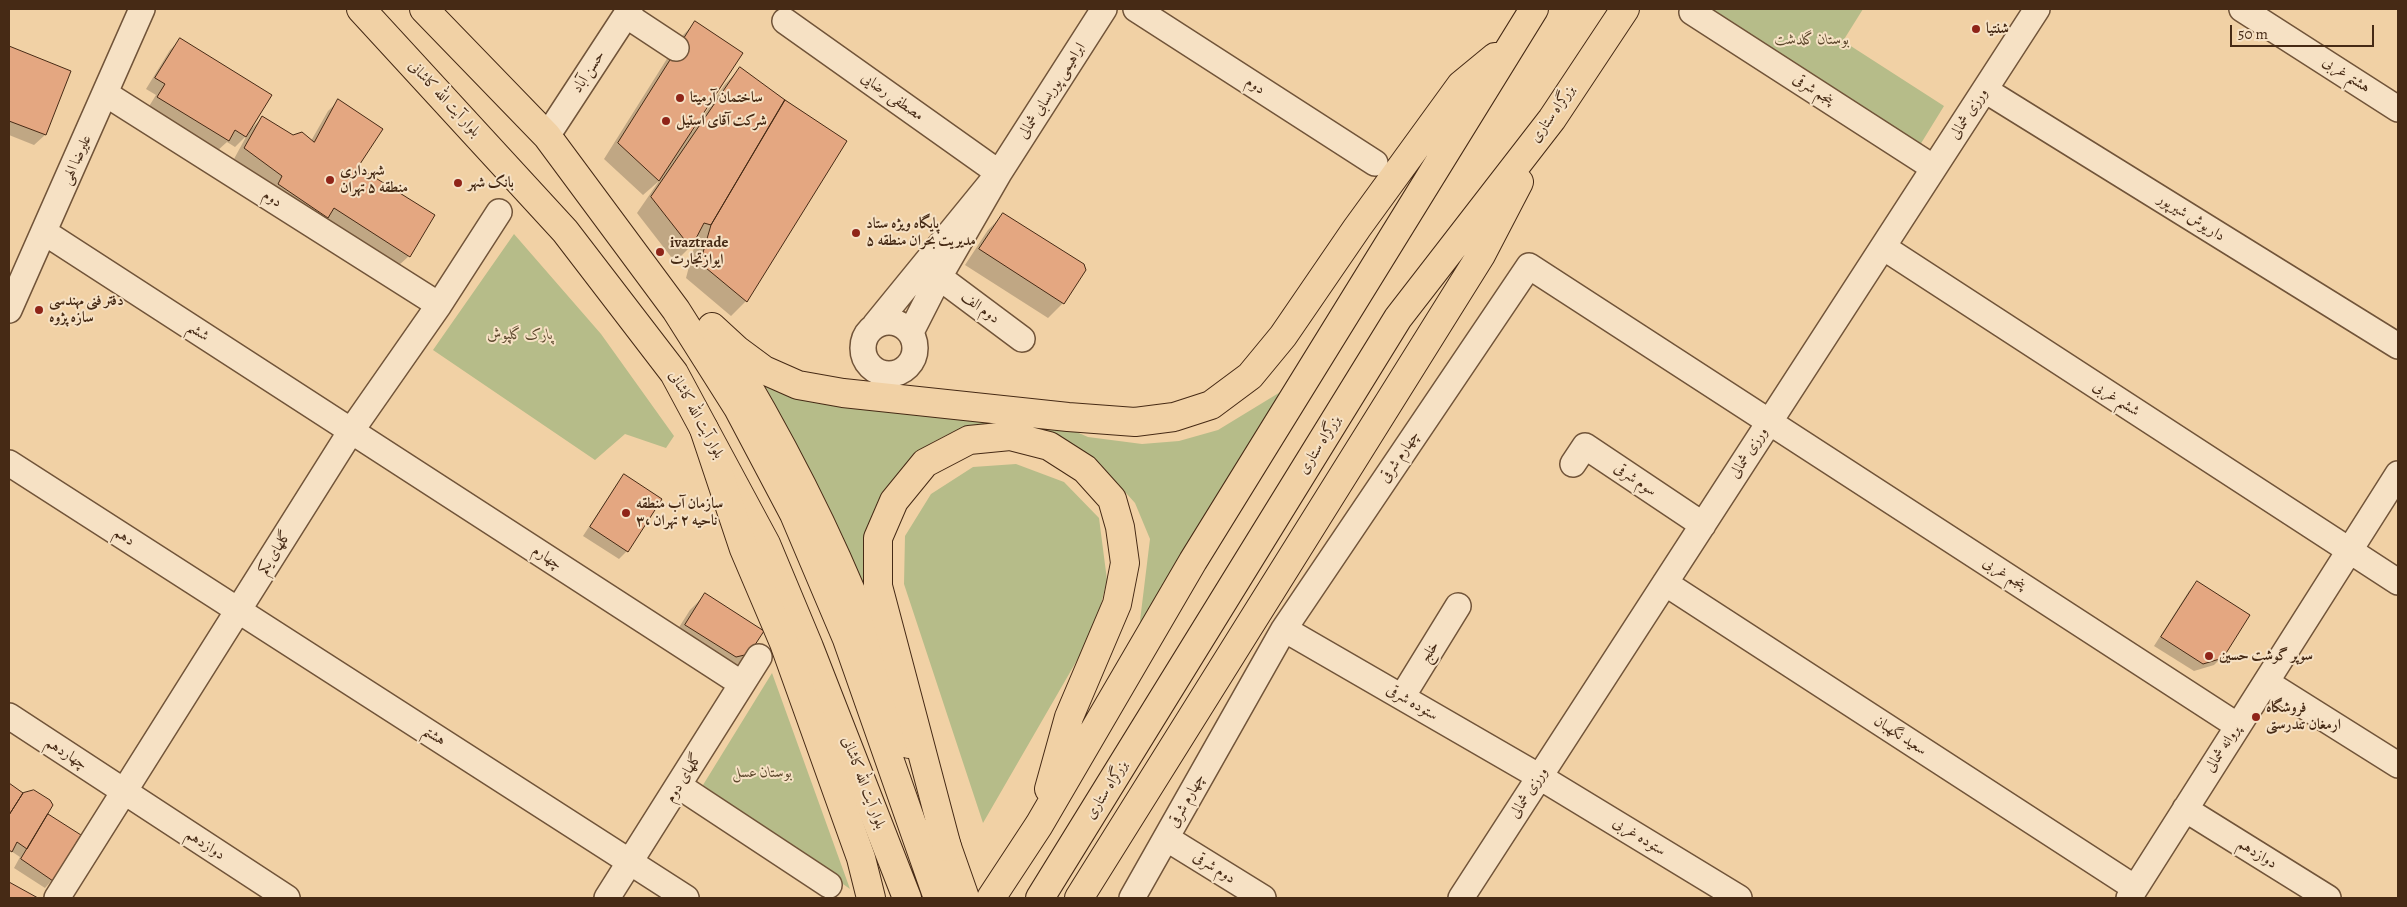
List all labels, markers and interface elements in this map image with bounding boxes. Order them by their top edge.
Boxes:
scale bar [2232,15,2376,47]
place label: شنتیا [1986,20,2009,38]
marker: شنتیا [1970,23,1982,35]
text: 50 m [2238,24,2268,44]
park label: بوستان گلدشت [1775,31,1849,49]
street label: ابراهیمی پوربسابی شمالی [1014,40,1090,142]
street label: حسن آباد [569,47,609,97]
street label: هشتم غربی [2319,53,2373,97]
street label: بلوار آیت الله کاشانی [404,57,484,141]
street label: مصطفی رضایی [857,69,927,125]
street label: پنجم شرقی [1789,70,1837,110]
street label: دوم [1242,73,1268,99]
street label: بزرگراه ستاری [1527,82,1579,146]
street label: ورزی شمالی [1946,85,1992,143]
place label: ساختمان آرمیتا [690,89,763,107]
marker: ساختمان آرمیتا [674,92,686,104]
place label: شرکت آقای استیل [676,112,767,130]
marker: شرکت آقای استیل [660,115,672,127]
street label: علیرضا الهی [58,132,96,188]
place label: شهرداری منطقه ۵ تهران [340,162,408,197]
marker: شهرداری منطقه ۵ تهران [324,174,336,186]
place label: بانک شهر [468,174,514,192]
marker: بانک شهر [452,177,464,189]
street label: دوم [259,186,285,212]
street label: داریوش شیرپور [2154,190,2228,246]
place label: پایگاه ویژه ستاد مدیریت بحران منطقه ۵ [866,215,976,250]
marker: پایگاه ویژه ستاد مدیریت بحران منطقه ۵ [850,227,862,239]
place label: ivaztrade ایوازتجارت [670,234,729,269]
marker: ivaztrade ایوازتجارت [654,246,666,258]
street label: دوم الف [957,288,1003,328]
place label: دفتر فنی مهندسی سازه پژوه [49,292,124,327]
marker: دفتر فنی مهندسی سازه پژوه [33,304,45,316]
street label: ششم [184,318,212,346]
park label: پارک گلپوش [487,326,553,344]
street label: بلوار آیت الله کاشانی [664,368,728,462]
street label: ششم غربی [2089,377,2143,421]
street label: بزرگراه ستاری [1295,412,1345,478]
street label: ورزی شمالی [1726,424,1772,482]
street label: چهارم شرقی [1376,428,1424,486]
street label: سوم شرقی [1610,459,1660,501]
place label: سازمان آب منطقه ۳، ناحیه ۲ تهران [636,495,723,530]
marker: سازمان آب منطقه ۳، ناحیه ۲ تهران [620,507,632,519]
street label: دهم [110,524,138,550]
street label: گلهای یکم [254,528,296,578]
street label: چهارم [529,542,565,574]
street label: پنجم غربی [1979,554,2029,594]
street label: خلج [1417,638,1443,666]
place label: سوپر گوشت حسین [2219,647,2313,665]
marker: سوپر گوشت حسین [2203,650,2215,662]
street label: ستوده شرقی [1383,681,1441,725]
place label: فروشگاه ارمغان تندرستی [2266,699,2341,734]
marker: فروشگاه ارمغان تندرستی [2250,711,2262,723]
street label: سعید نگهبان [1870,712,1930,760]
street label: هشتم [419,722,449,750]
street label: پروانه شمالی [2201,722,2245,776]
street label: چهاردهم [42,734,90,774]
street label: بلوار آیت الله کاشانی [837,734,889,832]
street label: گلهای دوم [662,750,706,806]
street label: بزرگراه ستاری [1082,757,1132,823]
park label: بوستان عسل [732,764,792,782]
street label: ورزی شمالی [1506,764,1552,822]
street label: چهارم شرقی [1165,771,1209,831]
street label: ستوده غربی [1609,814,1669,860]
street label: دوازدهم [182,826,228,864]
street label: دوازدهم [2234,835,2280,873]
street label: دوم شرقی [1189,848,1239,888]

